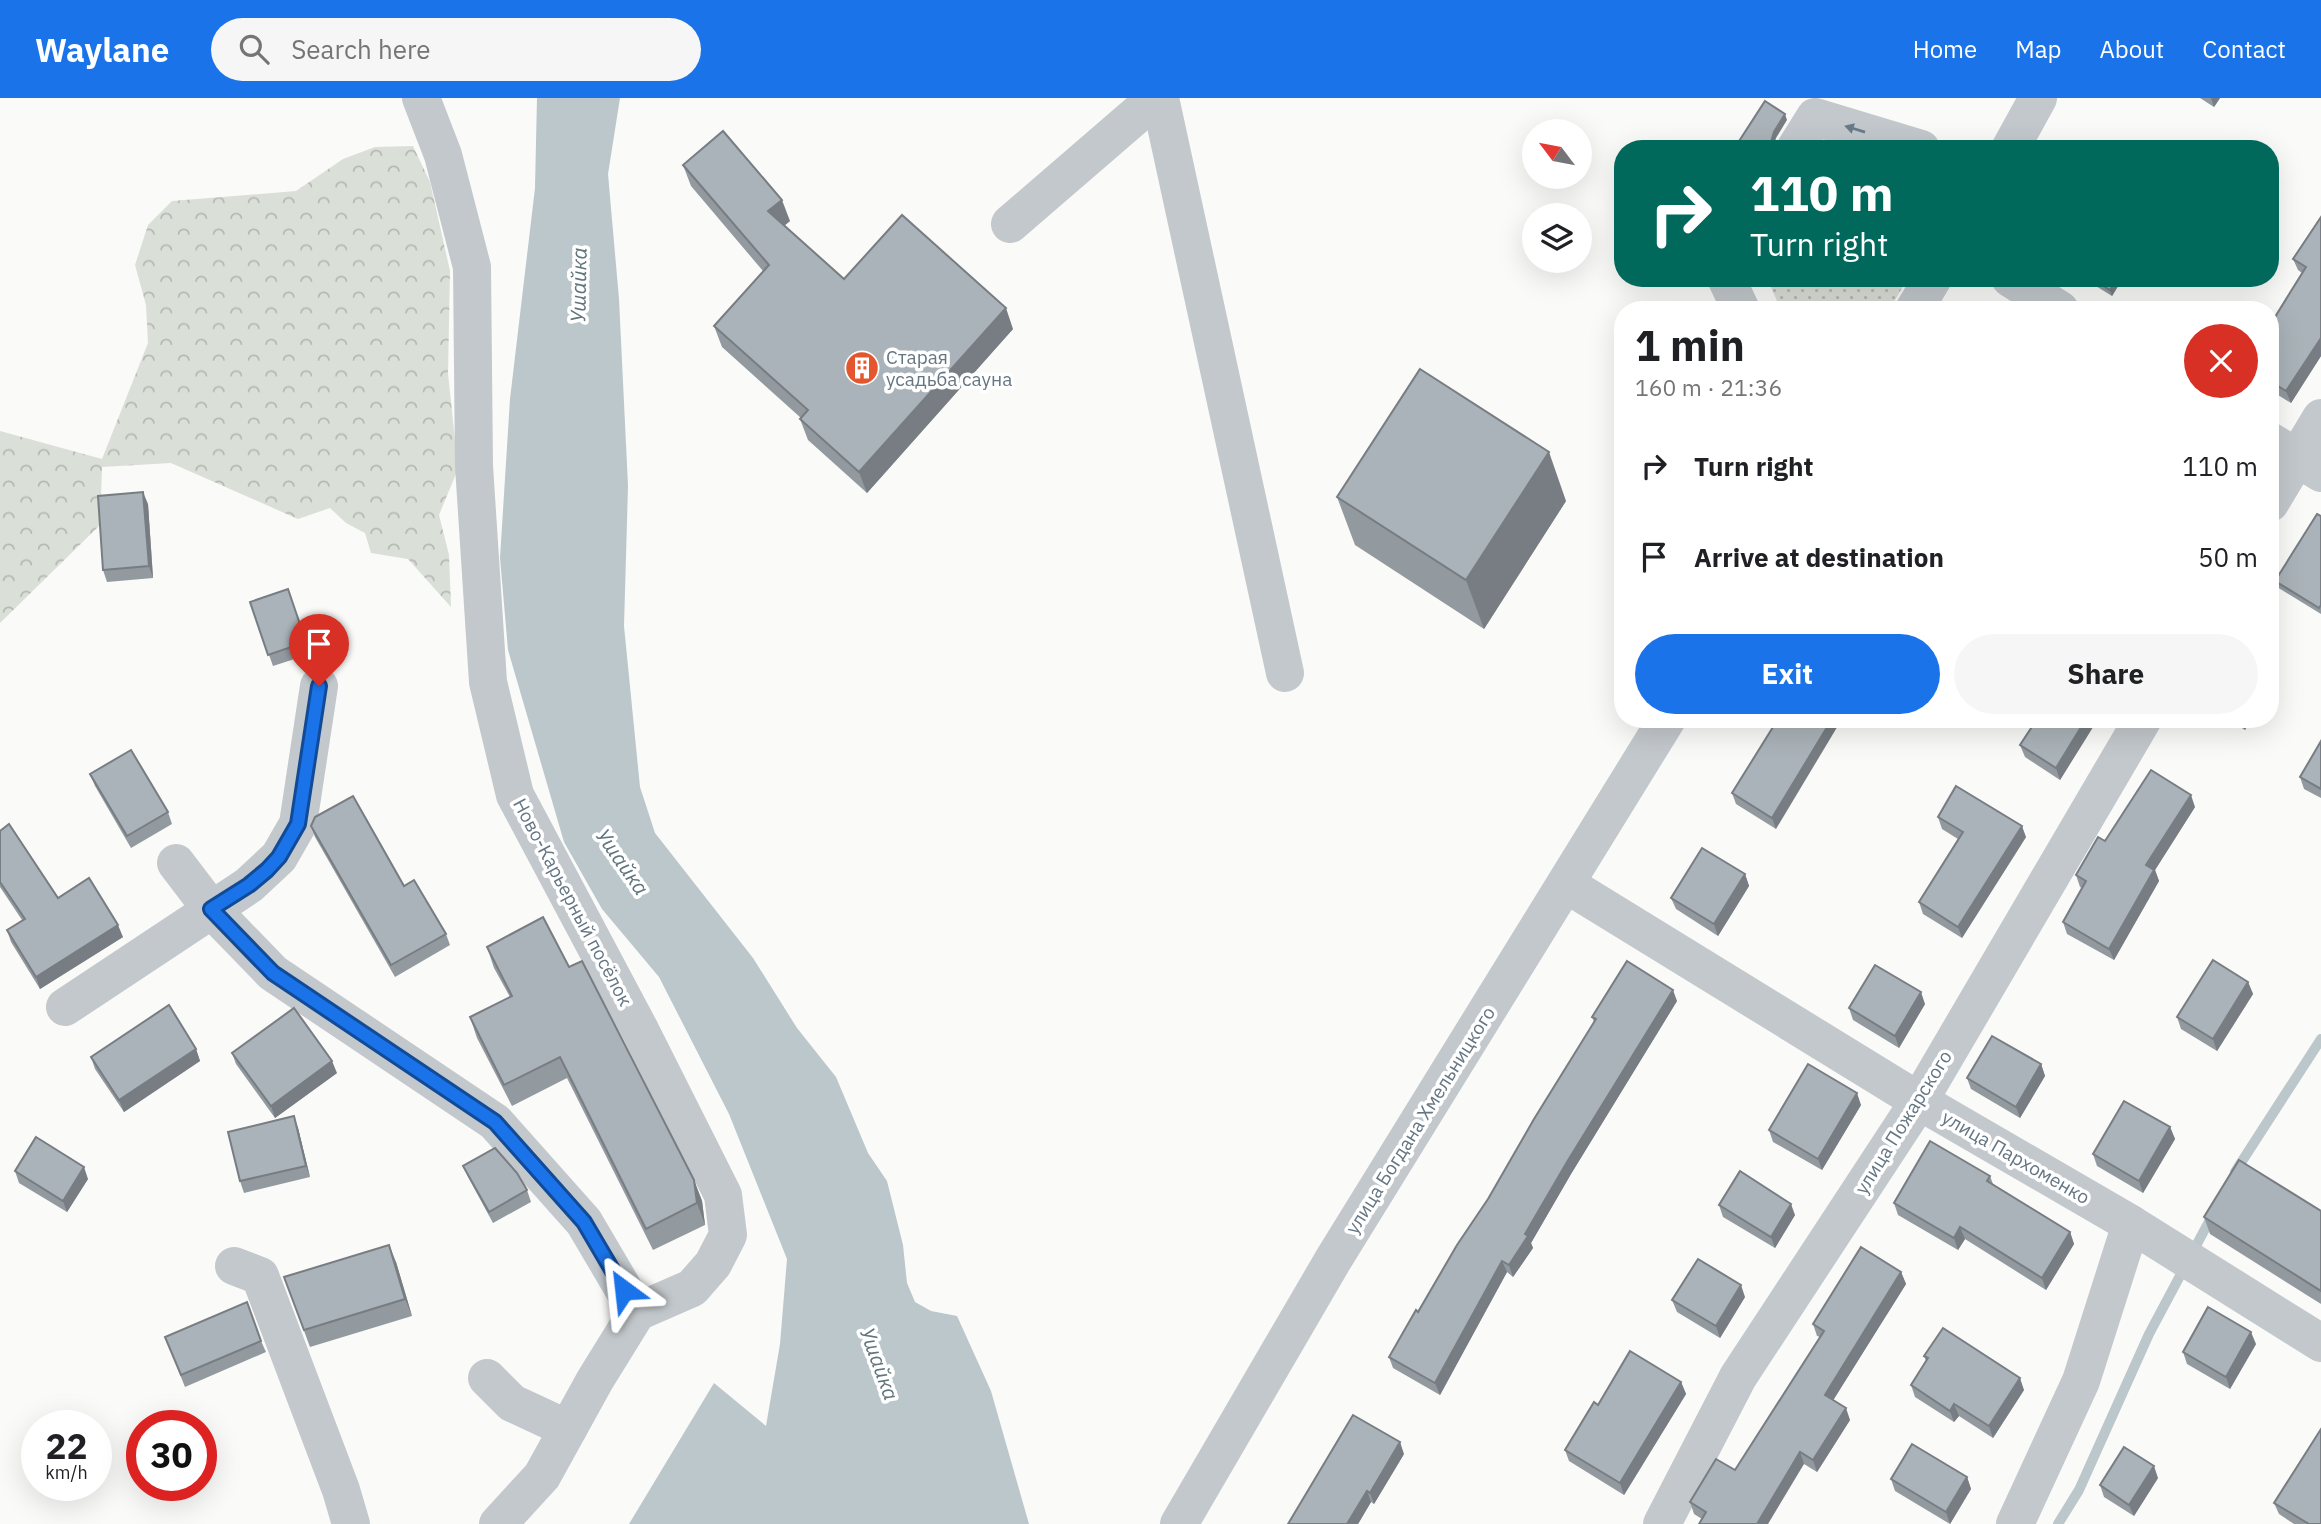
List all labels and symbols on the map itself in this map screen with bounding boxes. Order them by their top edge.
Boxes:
north arrow [1522,119,1592,189]
one-way arrow [1845,124,1866,134]
water label: Ушайка [563,247,593,323]
place label: Старая усадьба сауна [886,345,1012,391]
building icon: Старая усадьба сауна [843,349,881,387]
pin [289,614,349,686]
street label: Ново-Карьерный посёлок [508,794,638,1010]
water label: Ушайка [590,823,656,900]
street label: улица Богдана Хмельницкого [1340,1002,1500,1238]
street label: улица Пожарского [1849,1046,1957,1198]
street label: улица Пархоменко [1938,1105,2094,1209]
position arrow [587,1253,661,1327]
water label: Ушайка [854,1324,906,1404]
speed limit sign: 30 [126,1410,217,1501]

